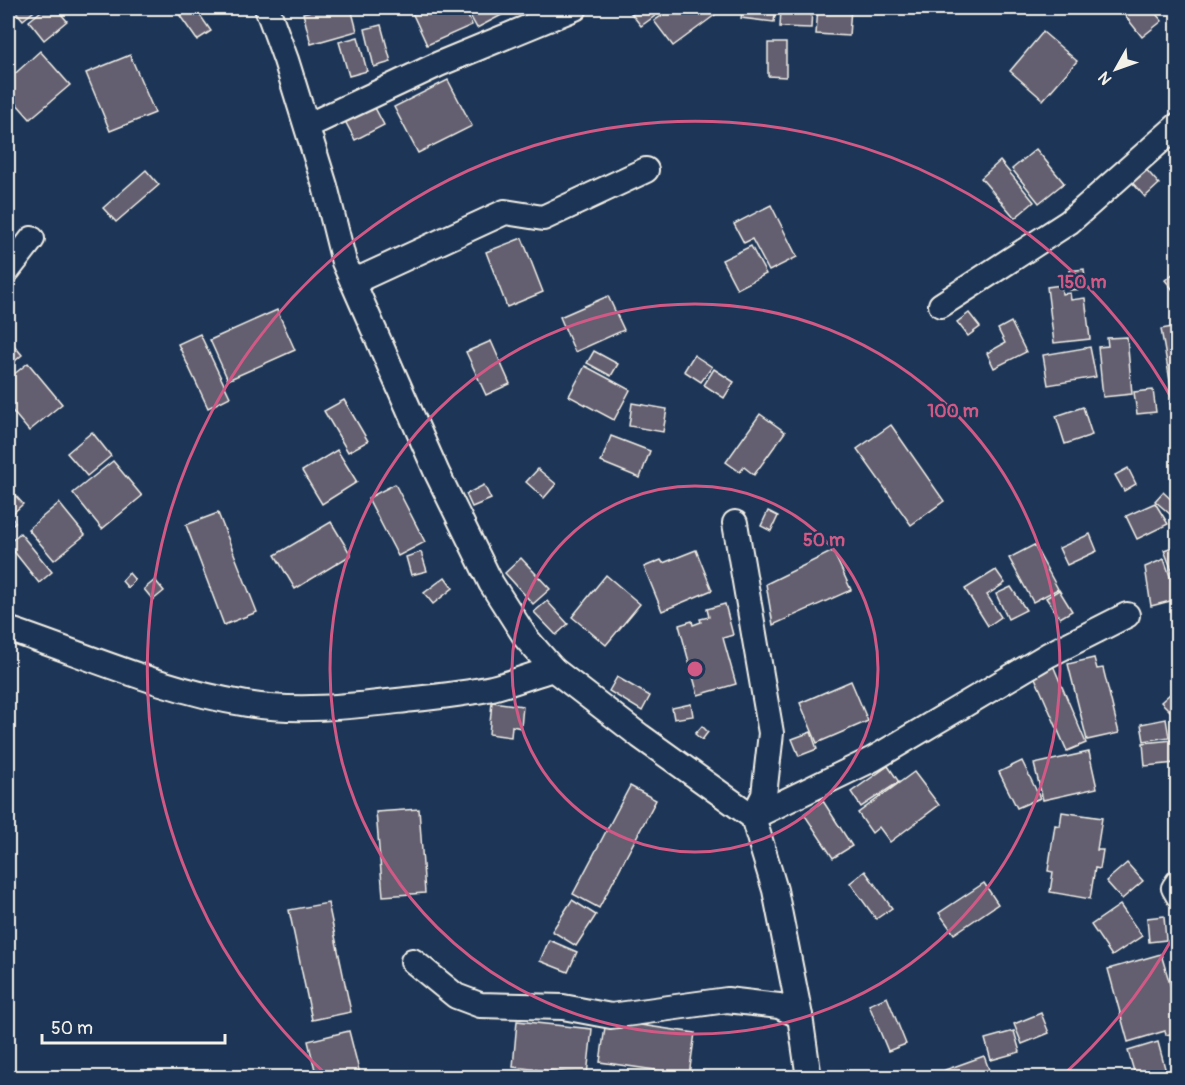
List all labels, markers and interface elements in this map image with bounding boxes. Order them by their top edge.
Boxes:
north arrow [1086,39,1146,99]
text: N [1094,67,1116,89]
text: 150 m [1058,271,1107,294]
text: 100 m [927,400,979,423]
text: 50 m [803,529,845,552]
centre of rings [685,659,705,679]
scale bar [42,1007,225,1045]
text: 50 m [51,1017,93,1040]

